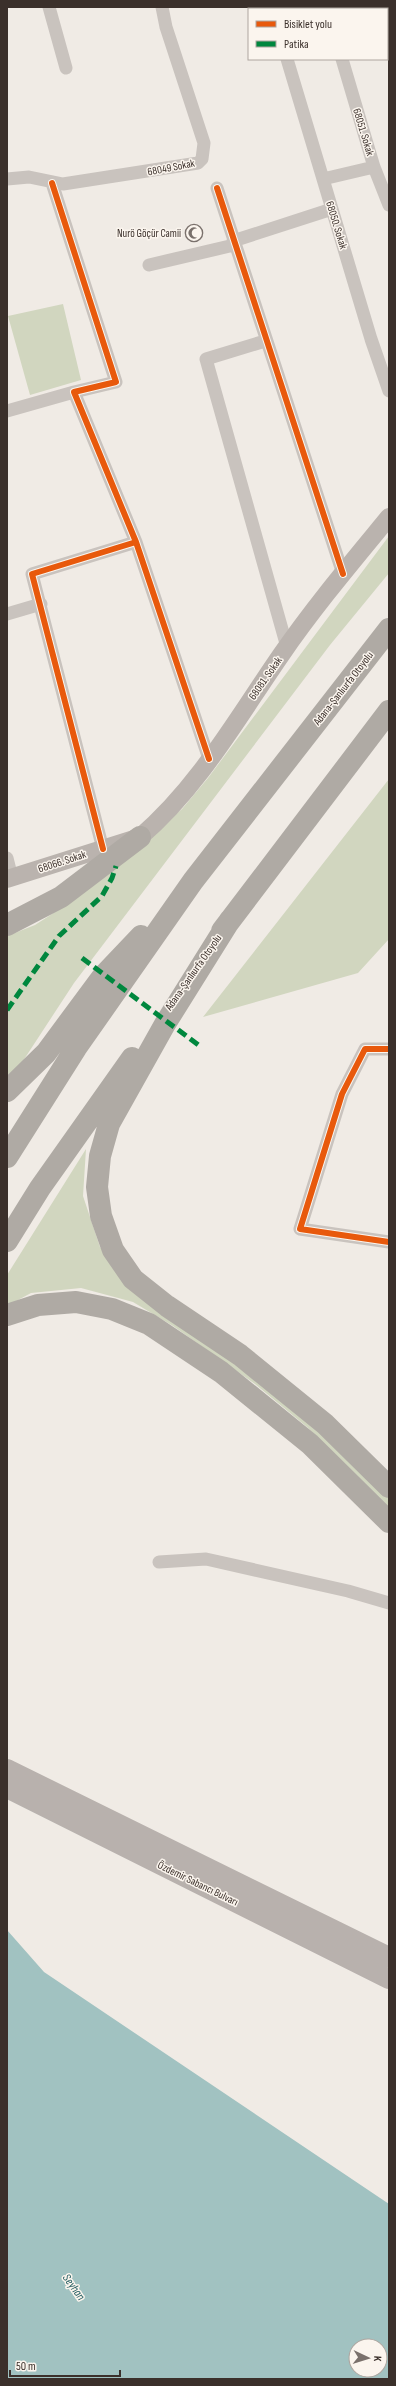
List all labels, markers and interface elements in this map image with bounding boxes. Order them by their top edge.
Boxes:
legend [248,8,388,60]
text: Bisiklet yolu [284,17,332,32]
text: Patika [284,37,309,52]
street label: 68051. Sokak [350,107,377,158]
street label: 68049 Sokak [146,156,197,178]
street label: 68050. Sokak [323,200,350,251]
mosque icon: Nurö Göçür Camii [184,223,204,243]
place label: Nurö Göçür Camii [117,227,181,240]
street label: Adana-Şanlıurfa Otoyolu [310,649,376,728]
street label: 68081. Sokak [246,654,285,702]
street label: 68066. Sokak [37,847,89,875]
street label: Adana-Şanlıurfa Otoyolu [162,932,225,1013]
street label: Özdemir Sabancı Bulvarı [155,1858,240,1909]
water label: Seyhan [59,2271,88,2303]
north arrow [348,2338,388,2378]
scale bar [10,2352,120,2378]
text: K [371,2355,384,2362]
text: 50 m [16,2359,36,2374]

